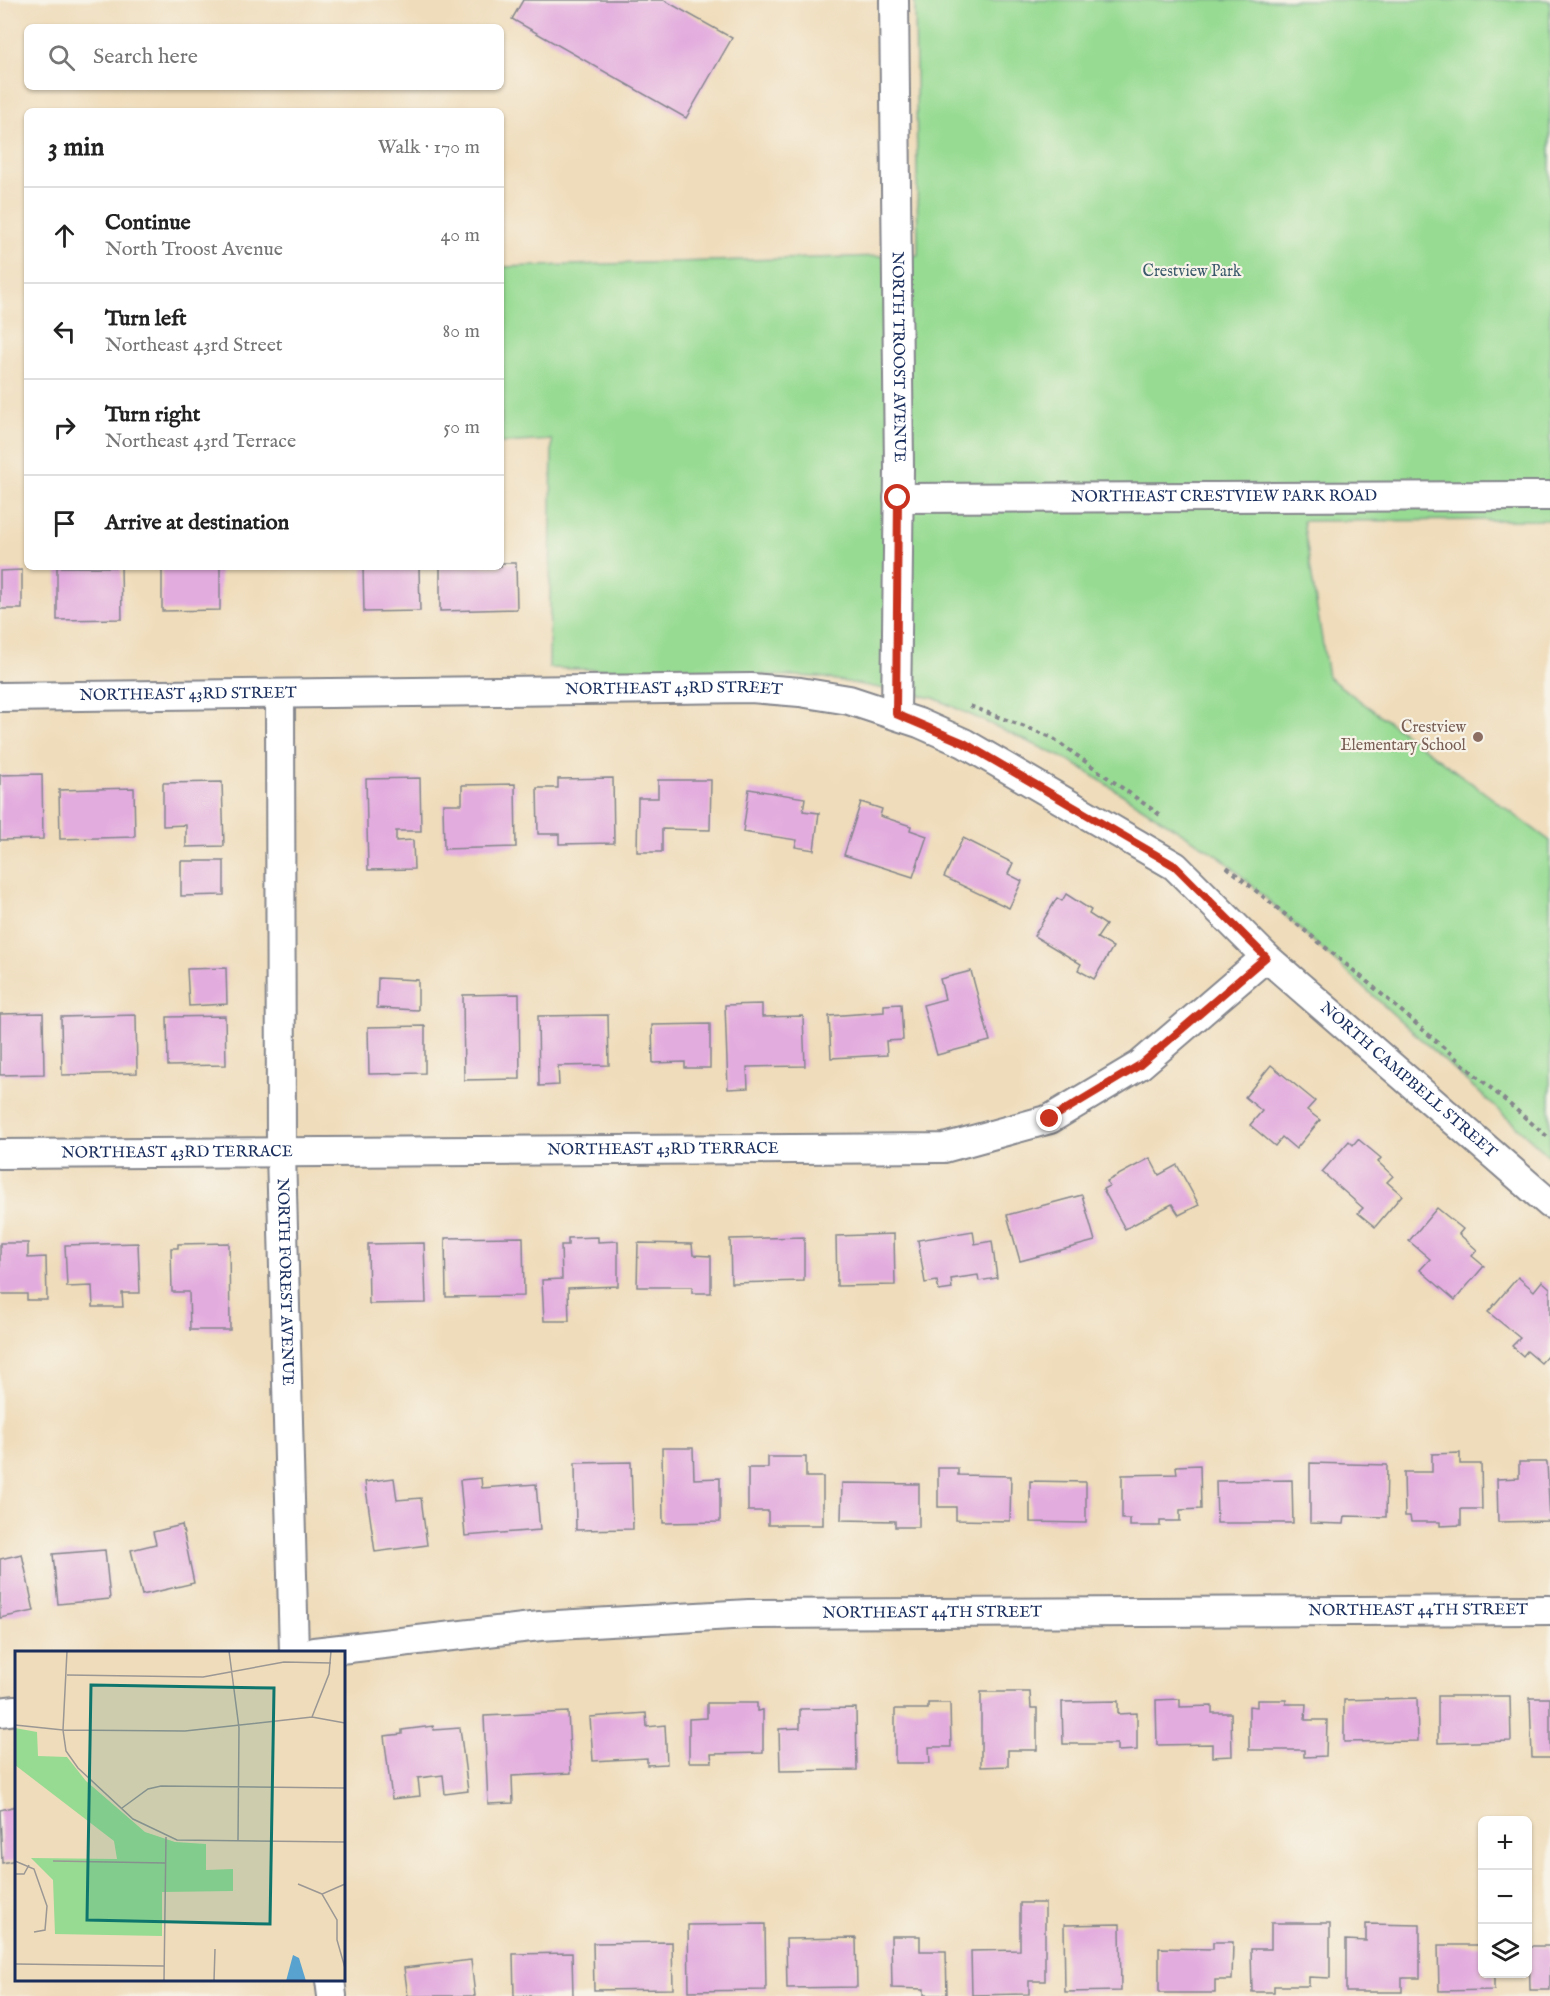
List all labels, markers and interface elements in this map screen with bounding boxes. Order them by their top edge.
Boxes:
search box [24,24,504,90]
icon: search [45,41,78,74]
text: Search here [93,43,198,71]
text: 3 min [48,131,104,164]
text: Walk · 170 m [378,135,480,160]
text: Continue [105,209,191,237]
icon: ahead [48,219,81,252]
text: 40 m [441,223,480,248]
text: North Troost Avenue [105,237,283,262]
street label: NORTH TROOST AVENUE [887,251,909,463]
park label: Crestview Park [1143,262,1242,282]
text: Turn left [105,305,187,333]
icon: left [48,315,81,348]
text: 80 m [443,319,480,344]
text: Northeast 43rd Street [105,333,283,358]
text: Turn right [105,401,200,429]
icon: right [48,411,81,444]
text: 50 m [443,415,480,440]
text: Northeast 43rd Terrace [105,429,296,454]
route start [884,484,910,510]
street label: NORTHEAST CRESTVIEW PARK ROAD [1071,487,1377,507]
icon: arrive [48,507,81,540]
text: Arrive at destination [105,509,289,537]
street label: NORTHEAST 43RD STREET [565,678,784,701]
street label: NORTHEAST 43RD STREET [79,683,297,706]
place label: Crestview Elementary School [1340,718,1467,756]
marker: Crestview Elementary School [1471,730,1485,744]
street label: NORTH CAMPBELL STREET [1316,998,1501,1163]
route end [1036,1105,1062,1131]
street label: NORTHEAST 43RD TERRACE [547,1139,779,1161]
street label: NORTHEAST 43RD TERRACE [61,1142,293,1164]
street label: NORTH FOREST AVENUE [272,1178,297,1386]
street label: NORTHEAST 44TH STREET [1308,1600,1528,1621]
street label: NORTHEAST 44TH STREET [822,1603,1042,1624]
inset map [15,1651,345,1981]
map controls [1478,1816,1532,1978]
button: + [1478,1816,1532,1870]
button: − [1478,1870,1532,1924]
button: layers [1478,1924,1532,1978]

